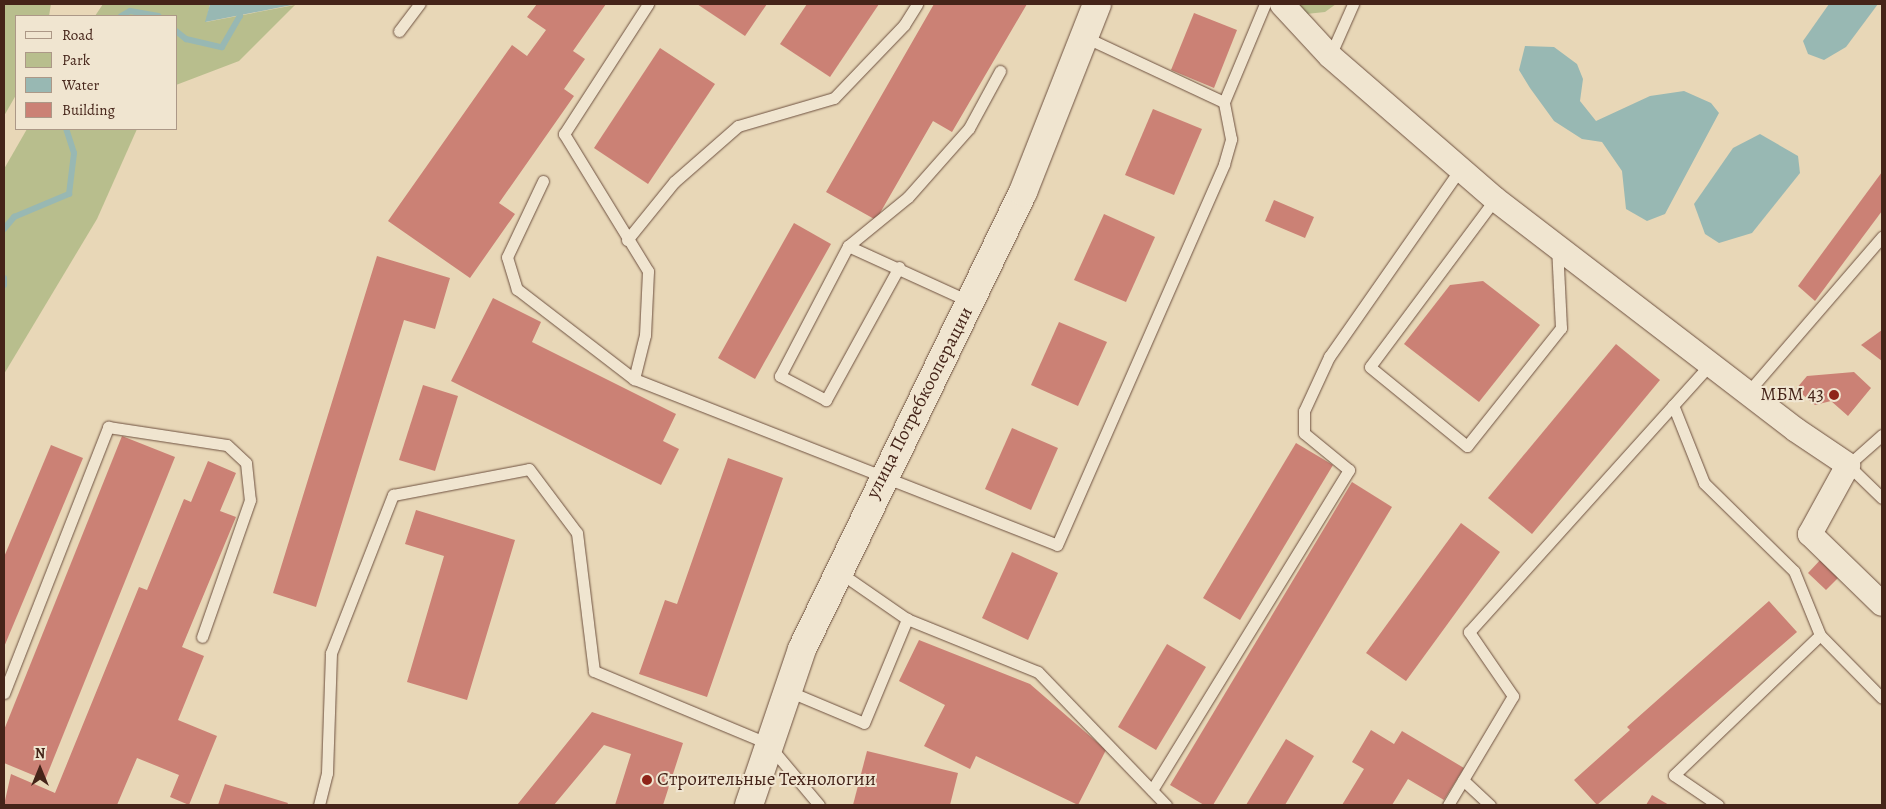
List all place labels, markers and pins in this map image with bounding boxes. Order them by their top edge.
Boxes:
place label: МБМ 43 [1760,384,1824,406]
marker: МБМ 43 [1828,389,1840,401]
place label: Строительные Технологии [657,769,876,791]
marker: Строительные Технологии [641,774,653,786]

